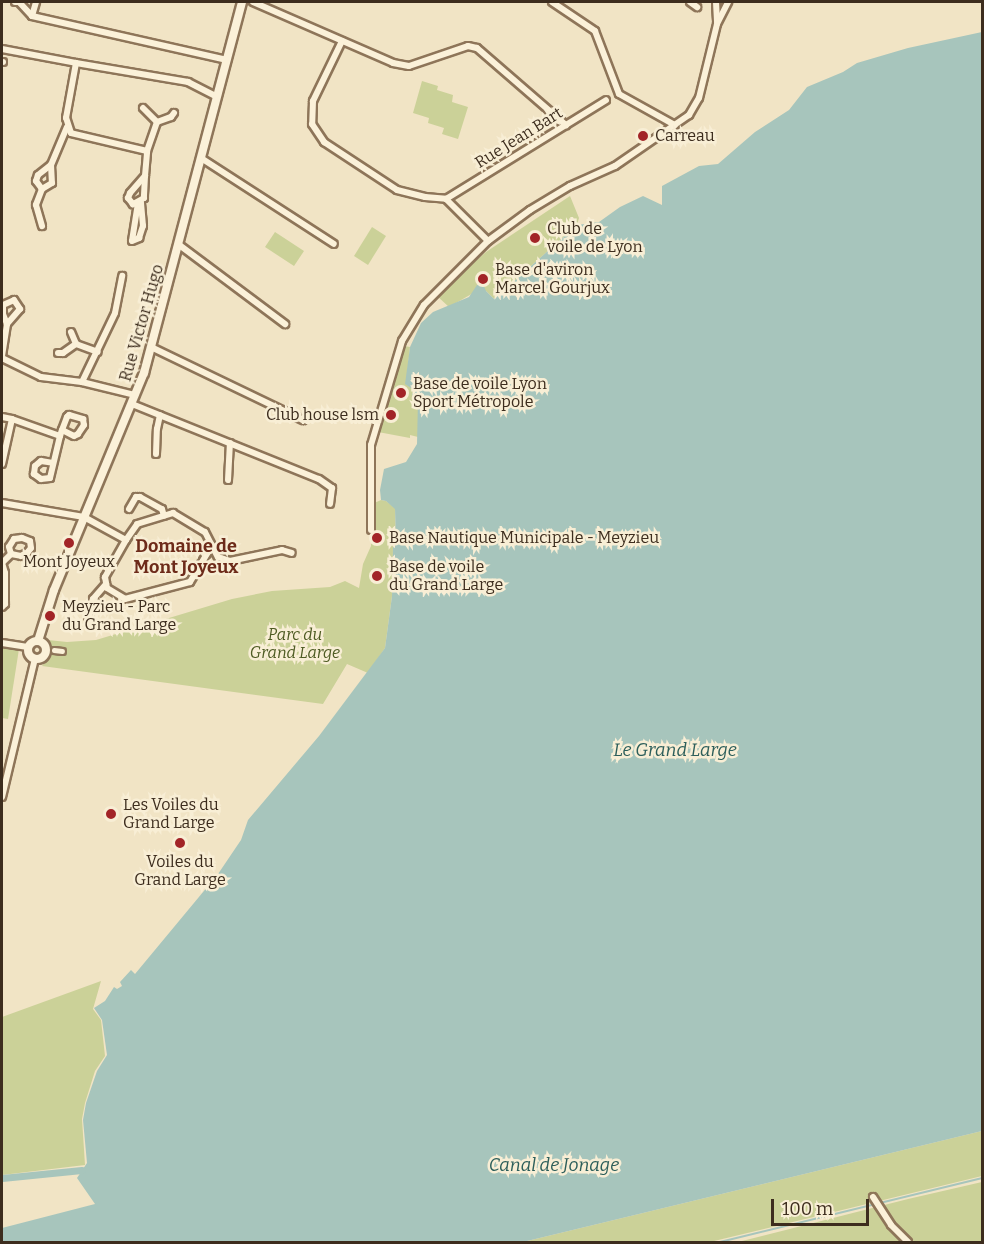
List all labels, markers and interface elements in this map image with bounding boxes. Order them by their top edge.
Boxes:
street label: Rue Jean Bart [472,103,566,173]
place label: Carreau [655,126,715,146]
marker: Carreau [636,129,650,143]
place label: Club de voile de Lyon [547,219,643,257]
marker: Club de voile de Lyon [528,231,542,245]
place label: Base d'aviron Marcel Gourjux [495,260,610,298]
street label: Rue Victor Hugo [116,262,168,384]
marker: Base d'aviron Marcel Gourjux [476,272,490,286]
place label: Base de voile Lyon Sport Métropole [413,374,547,412]
marker: Base de voile Lyon Sport Métropole [394,386,408,400]
place label: Club house lsm [266,405,379,425]
marker: Club house lsm [384,408,398,422]
place label: Base Nautique Municipale - Meyzieu [389,528,659,548]
marker: Base Nautique Municipale - Meyzieu [370,531,384,545]
marker: Mont Joyeux [62,536,76,550]
district label: Domaine de Mont Joyeux [133,536,239,578]
place label: Mont Joyeux [23,552,115,572]
place label: Base de voile du Grand Large [389,557,503,595]
marker: Base de voile du Grand Large [370,569,384,583]
place label: Meyzieu - Parc du Grand Large [62,597,176,635]
marker: Meyzieu - Parc du Grand Large [43,609,57,623]
park label: Parc du Grand Large [250,625,340,663]
water label: Le Grand Large [613,739,737,761]
place label: Les Voiles du Grand Large [123,795,219,833]
marker: Les Voiles du Grand Large [104,807,118,821]
marker: Voiles du Grand Large [173,836,187,850]
place label: Voiles du Grand Large [134,852,226,890]
water label: Canal de Jonage [489,1154,619,1176]
scale bar [774,1187,872,1225]
text: 100 m [782,1198,833,1220]

